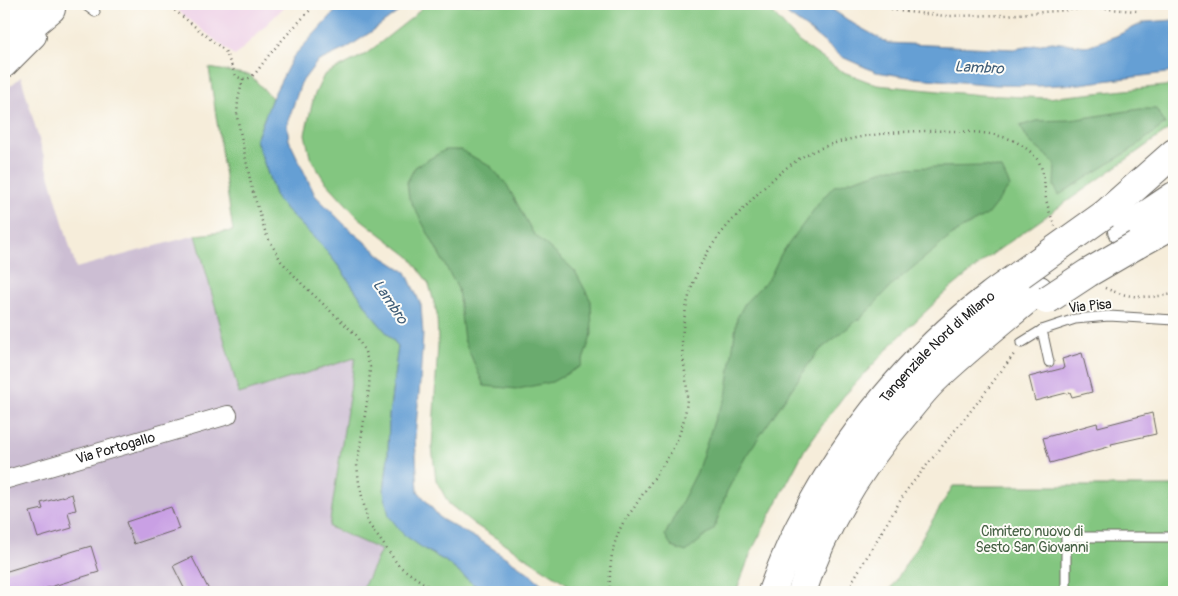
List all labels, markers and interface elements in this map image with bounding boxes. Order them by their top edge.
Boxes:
water label: Lambro [954,57,1005,79]
water label: Lambro [368,276,412,329]
street label: Tangenziale Nord di Milano [876,287,998,406]
street label: Via Pisa [1068,295,1112,317]
street label: Via Portogallo [74,428,157,467]
park label: Cimitero nuovo di Sesto San Giovanni [976,523,1089,556]

